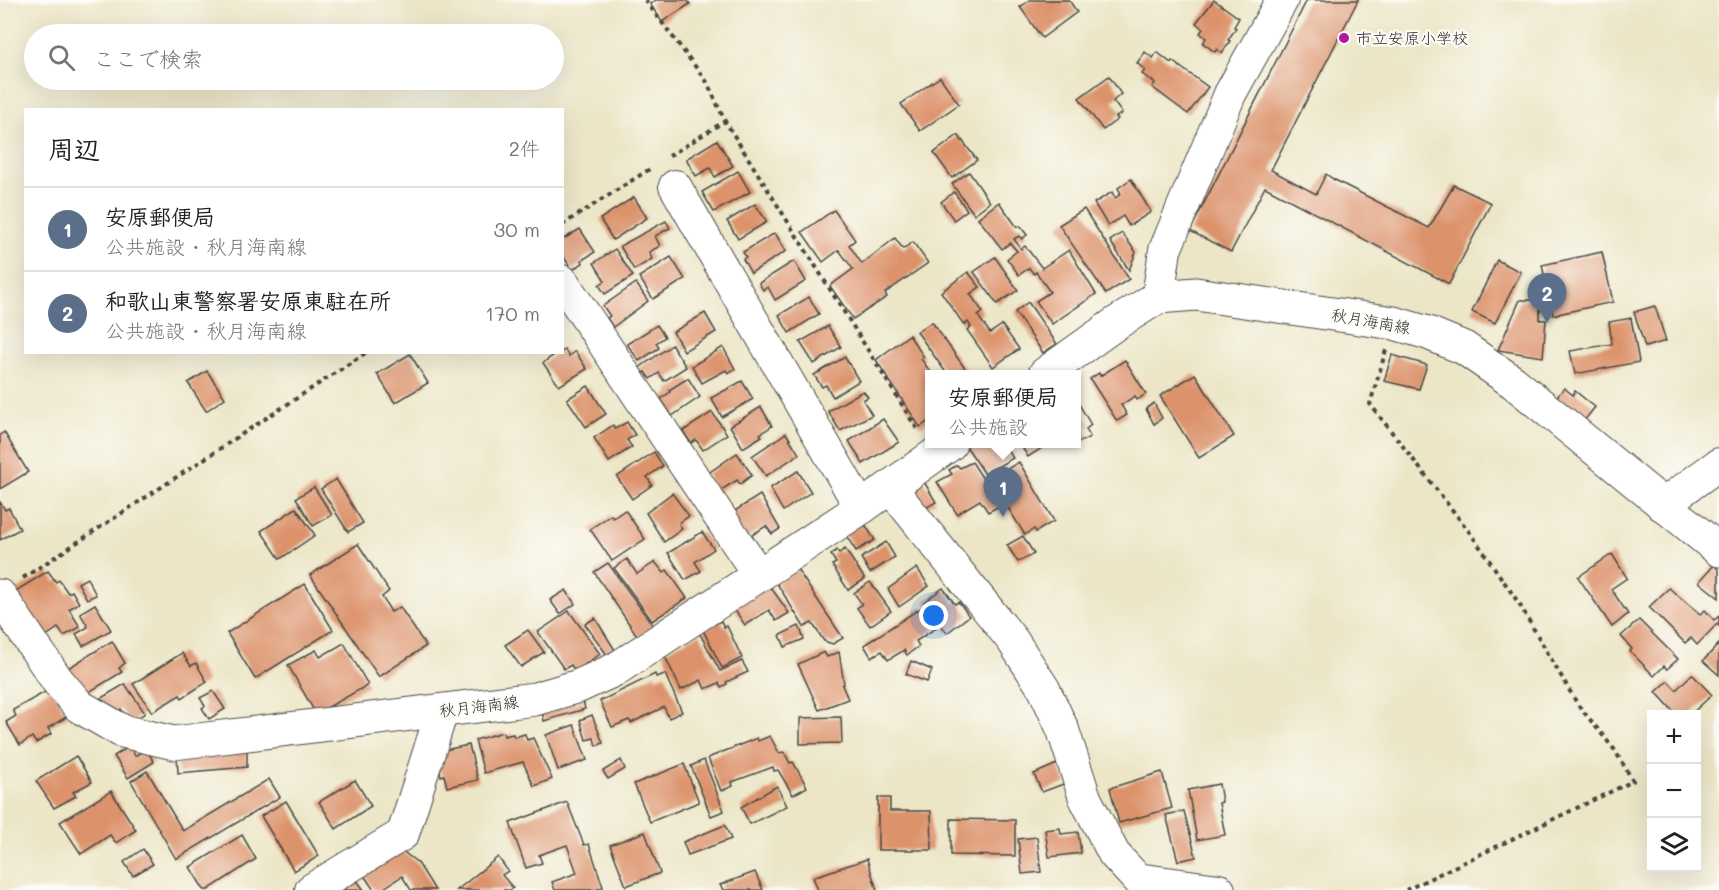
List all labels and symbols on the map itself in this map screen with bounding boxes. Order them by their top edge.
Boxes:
place label: 市立安原小学校 [1356,27,1468,48]
marker: 市立安原小学校 [1337,31,1351,45]
pin: 2 [1528,274,1566,323]
street label: 秋月海南線 [1330,303,1412,338]
pin: 1 [984,468,1022,517]
your location [919,601,948,630]
street label: 秋月海南線 [438,690,520,721]

